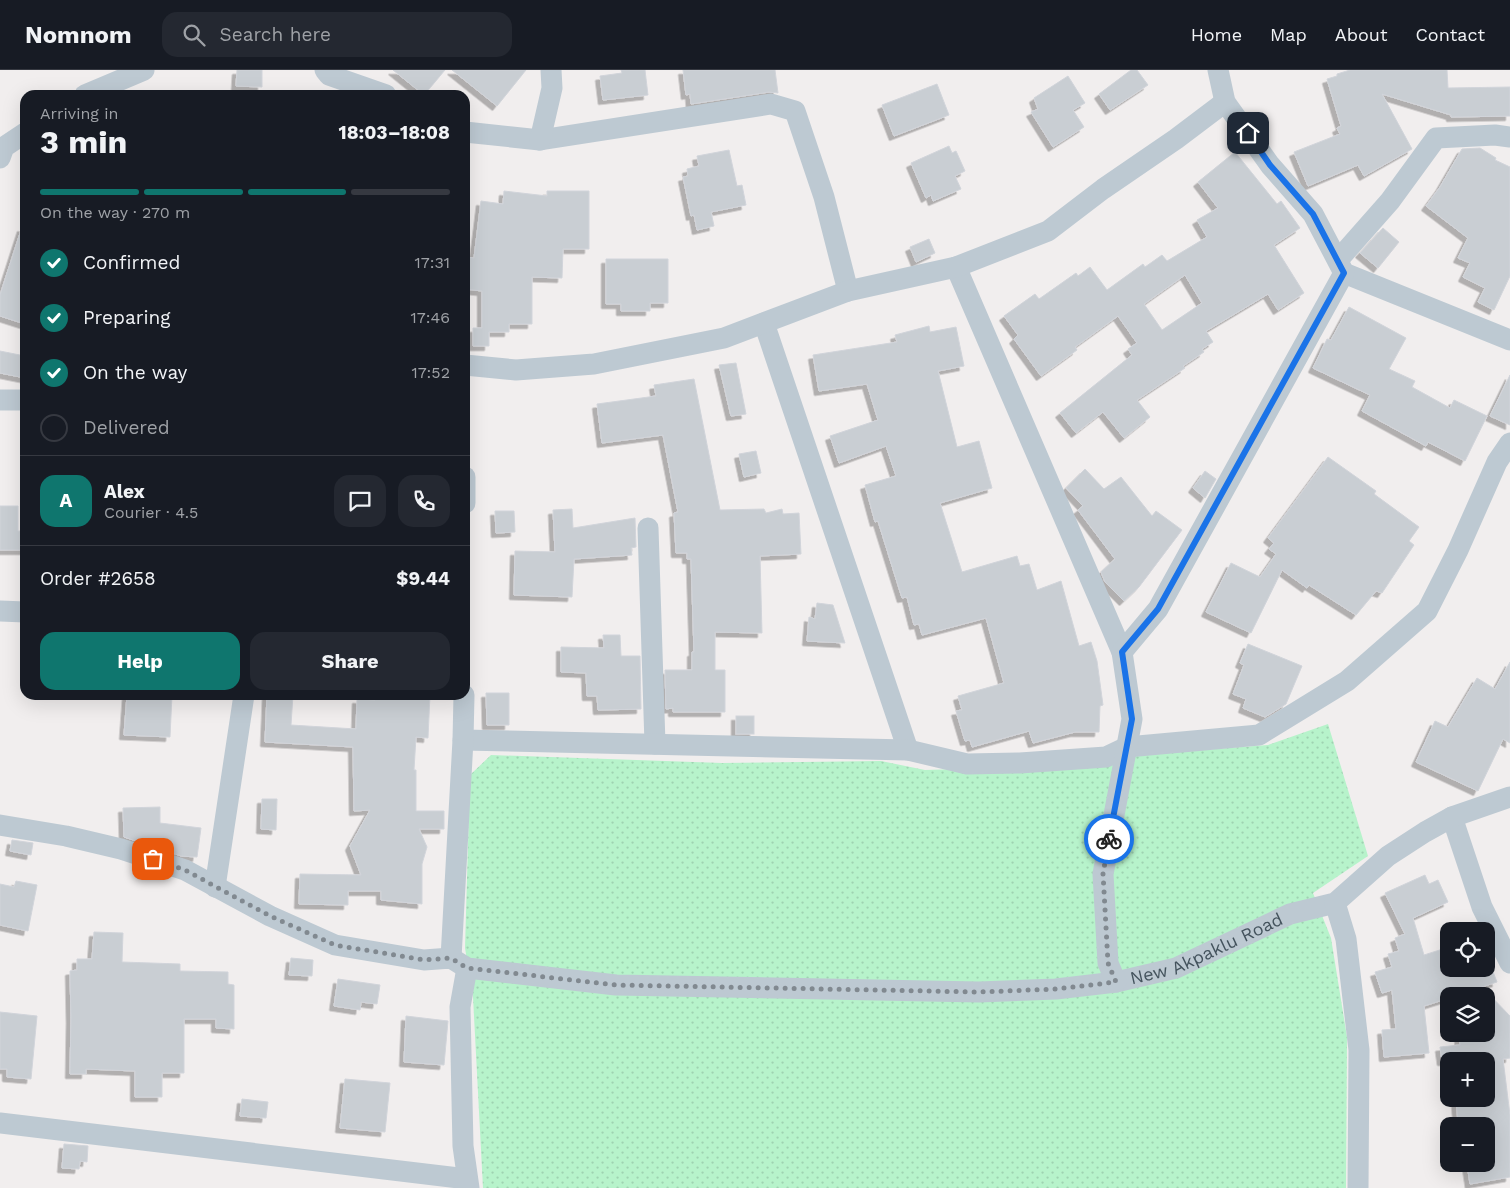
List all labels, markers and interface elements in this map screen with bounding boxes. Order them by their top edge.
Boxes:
search box [162,12,512,57]
text: Nomnom [25,21,132,49]
icon: search [180,21,208,49]
text: Search here [220,23,331,46]
text: Home [1191,24,1242,45]
text: Map [1270,24,1307,45]
text: About [1335,24,1387,45]
text: Contact [1415,24,1485,45]
text: Arriving in [40,104,118,123]
pin [1227,112,1269,154]
icon: home [1234,119,1262,147]
text: 18:03–18:08 [338,121,450,144]
text: 3 min [40,123,127,161]
text: On the way · 270 m [40,203,190,222]
icon: check [40,249,68,277]
text: Confirmed [83,251,180,274]
text: 17:31 [414,253,450,272]
icon: check [40,304,68,332]
text: Preparing [83,306,170,329]
text: 17:46 [411,308,450,327]
icon: check [40,359,68,387]
text: On the way [83,361,187,384]
text: 17:52 [411,363,450,382]
text: Delivered [83,416,170,439]
button: chat [334,475,386,527]
button: phone [398,475,450,527]
text: Alex [104,480,145,503]
text: A [60,489,72,512]
text: Courier · 4.5 [104,503,198,522]
text: Order #2658 [40,567,156,590]
text: $9.44 [396,567,450,590]
button: Help [40,632,240,690]
button: Share [250,632,450,690]
courier [1084,814,1134,864]
icon: bike [1095,825,1123,853]
pin [132,838,174,880]
icon: bag [139,845,167,873]
street label: New Akpaklu Road [1128,908,1286,988]
map controls [1440,922,1495,1172]
button: locate [1440,922,1495,977]
button: layers [1440,987,1495,1042]
button: + [1440,1052,1495,1107]
button: − [1440,1117,1495,1172]

